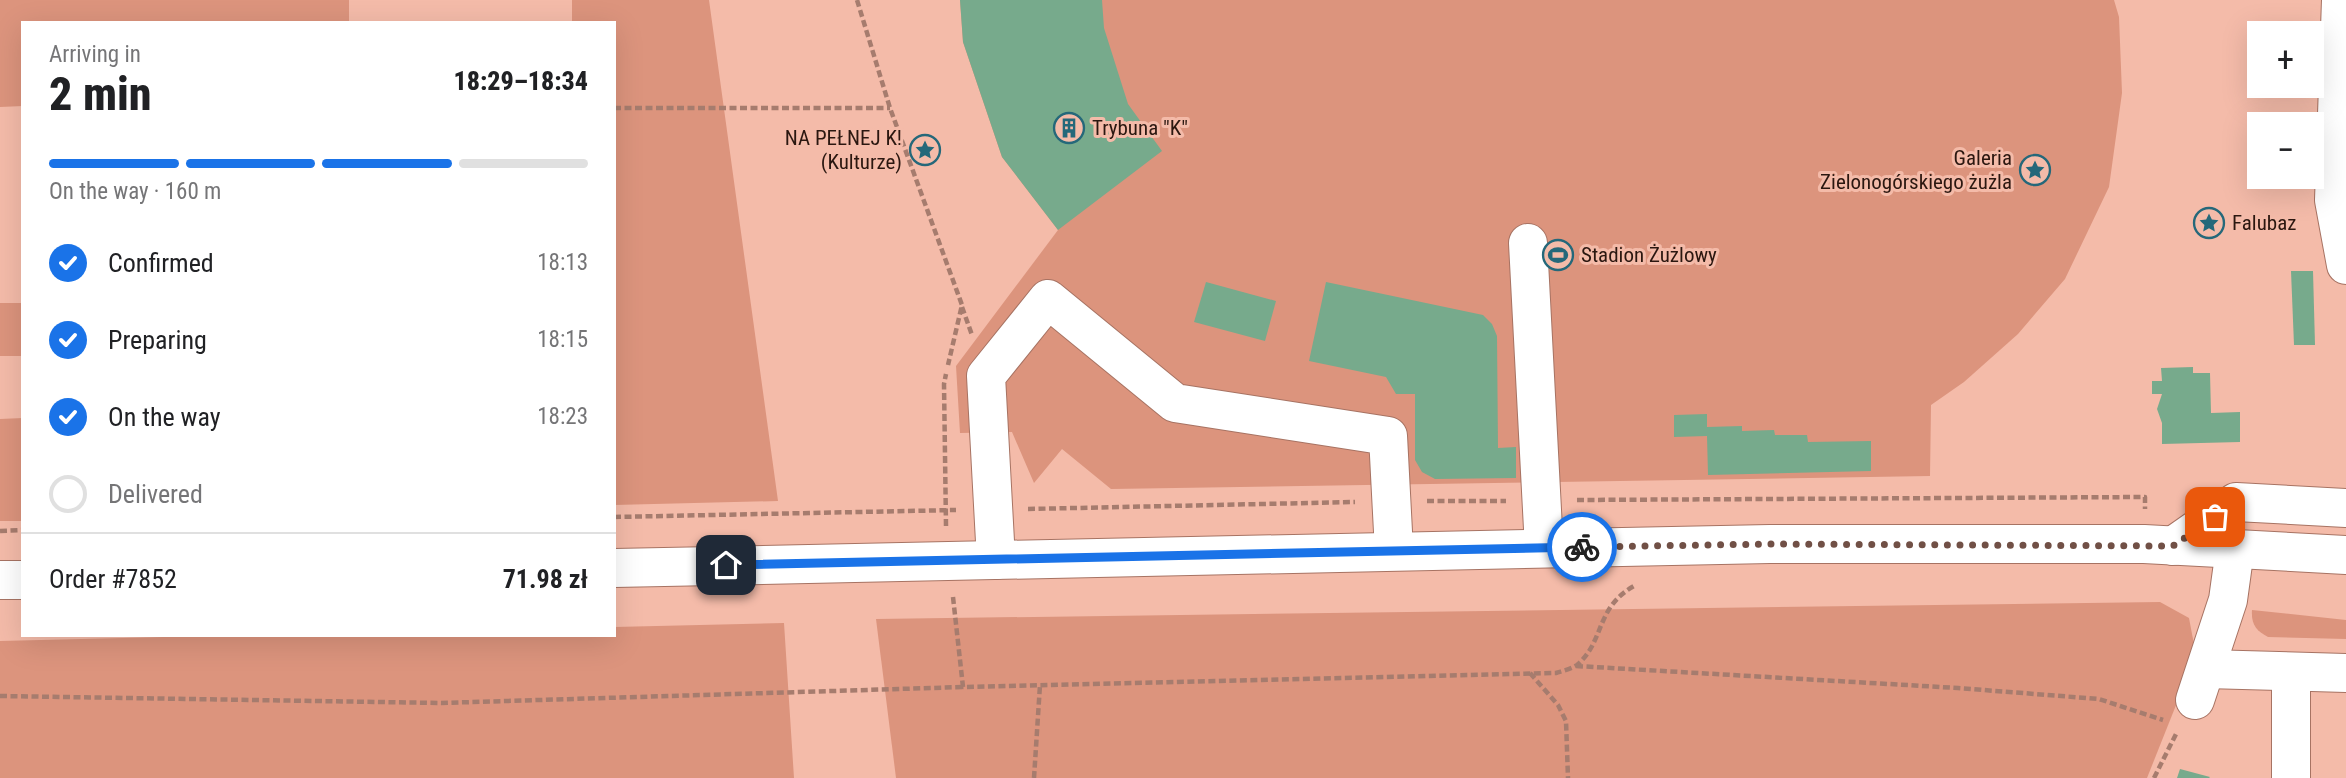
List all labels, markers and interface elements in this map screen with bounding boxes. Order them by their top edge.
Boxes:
map controls [2247,21,2324,189]
button: + [2247,21,2324,98]
text: Arriving in [49,41,141,68]
text: 18:29–18:34 [454,66,588,96]
text: 2 min [49,67,152,121]
building icon: Trybuna "K" [1052,111,1086,145]
button: − [2247,112,2324,189]
place label: Trybuna "K" [1092,116,1188,140]
place label: NA PEŁNEJ K! (Kulturze) [785,126,902,174]
place icon: NA PEŁNEJ K! (Kulturze) [908,133,942,167]
place label: Galeria Zielonogórskiego żużla [1820,146,2012,194]
place icon: Galeria Zielonogórskiego żużla [2018,153,2052,187]
text: On the way · 160 m [49,178,221,205]
place icon: Falubaz [2192,206,2226,240]
place label: Falubaz [2232,211,2296,235]
sports icon: Stadion Żużlowy [1541,238,1575,272]
place label: Stadion Żużlowy [1581,243,1717,267]
icon: check [49,244,87,282]
text: Confirmed [108,248,214,278]
text: 18:13 [537,249,588,276]
icon: check [49,321,87,359]
text: Preparing [108,325,207,355]
text: 18:15 [537,326,588,353]
icon: check [49,398,87,436]
text: On the way [108,402,221,432]
text: 18:23 [537,403,588,430]
text: Delivered [108,479,203,509]
pin [2185,487,2245,547]
icon: bag [2196,498,2234,536]
courier [1547,512,1617,582]
icon: bike [1563,528,1601,566]
pin [696,535,756,595]
icon: home [707,546,745,584]
text: Order #7852 [49,564,177,594]
text: 71.98 zł [503,564,588,594]

